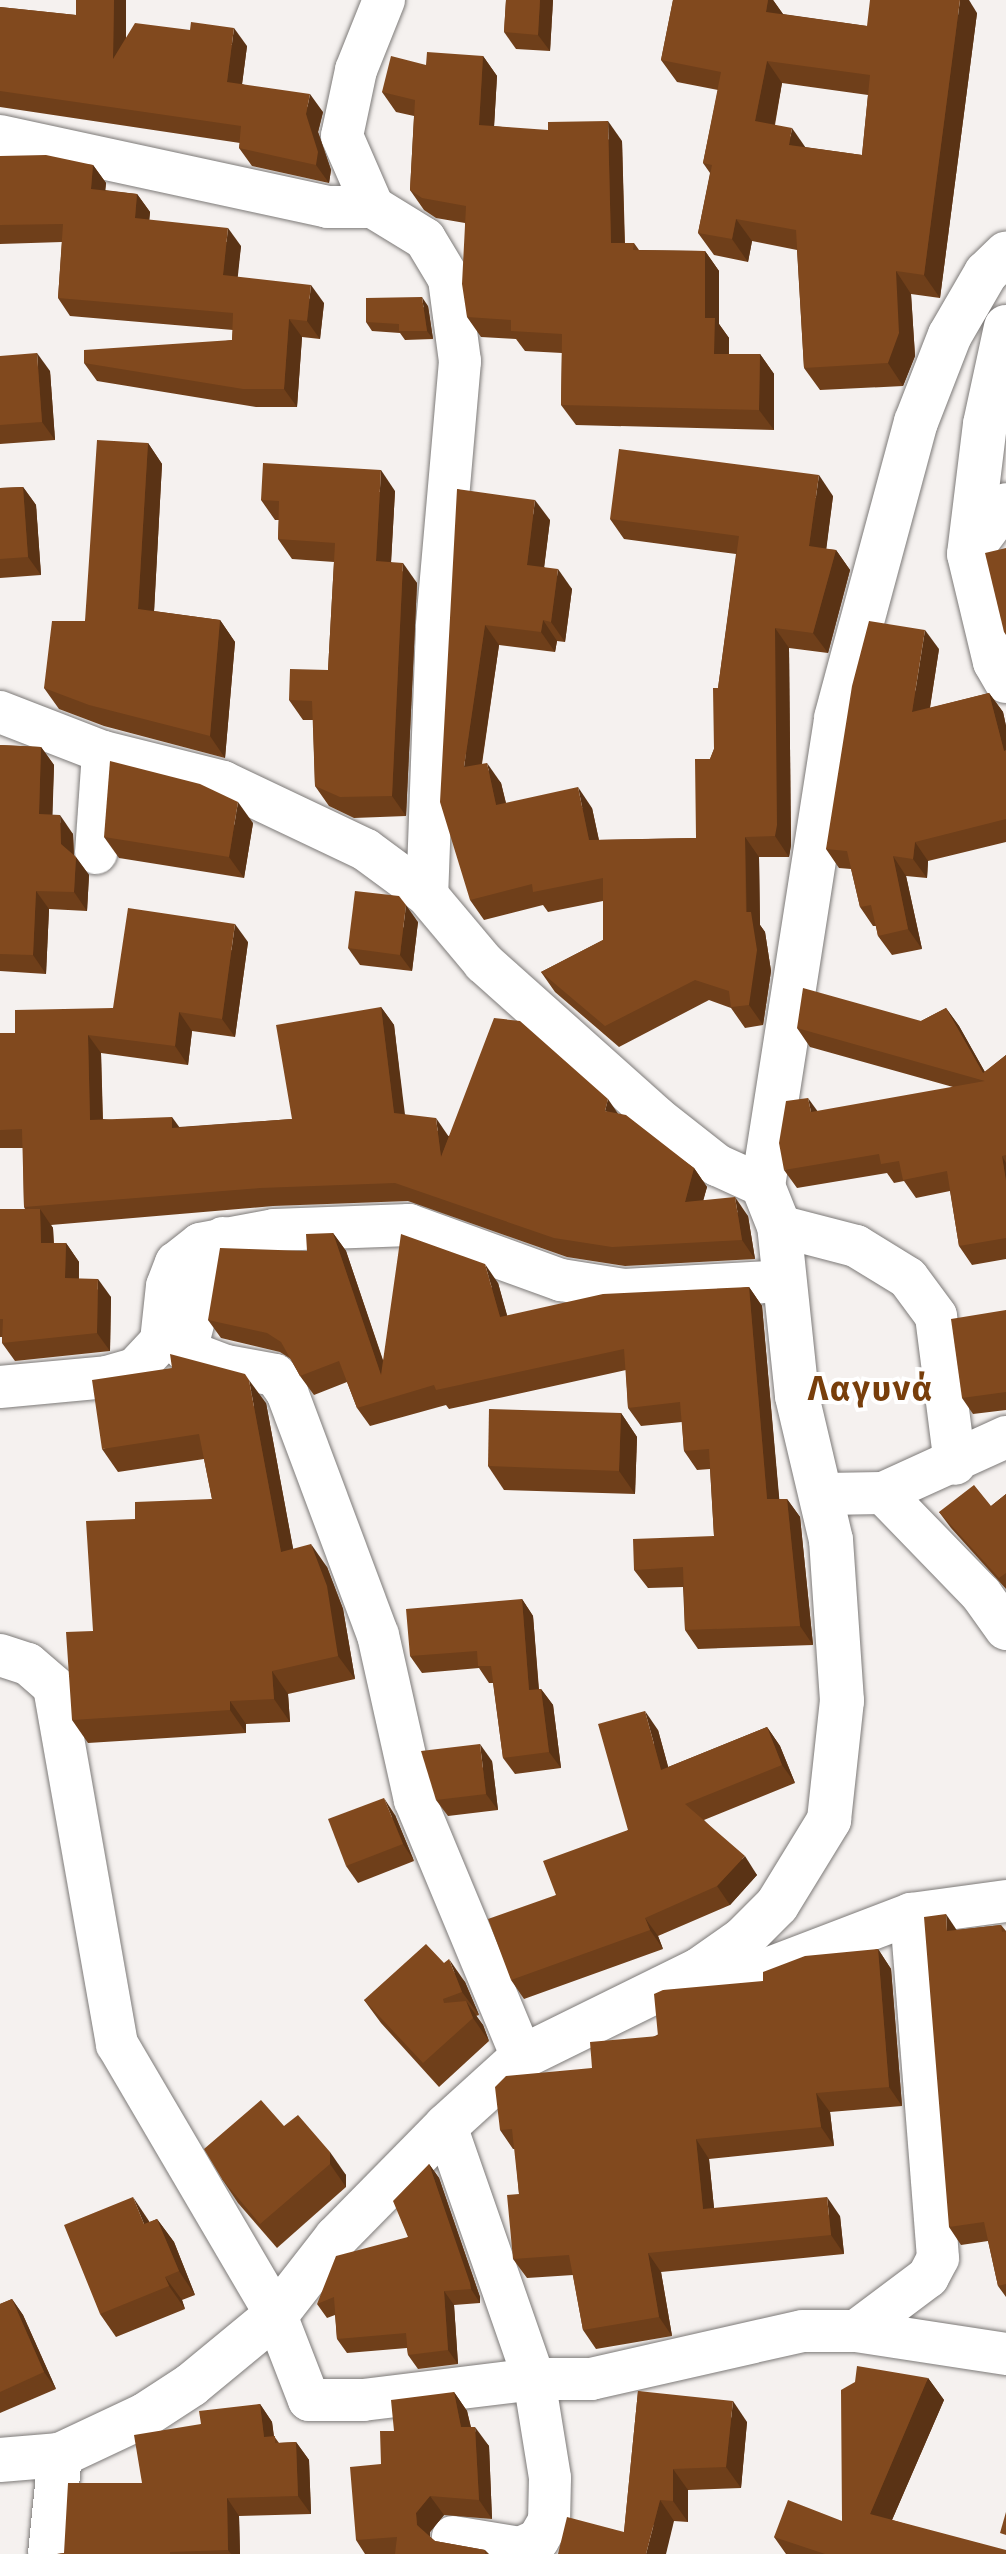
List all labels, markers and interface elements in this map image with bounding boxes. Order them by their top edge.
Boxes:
district label: Λαγυνά [808,1369,934,1409]

